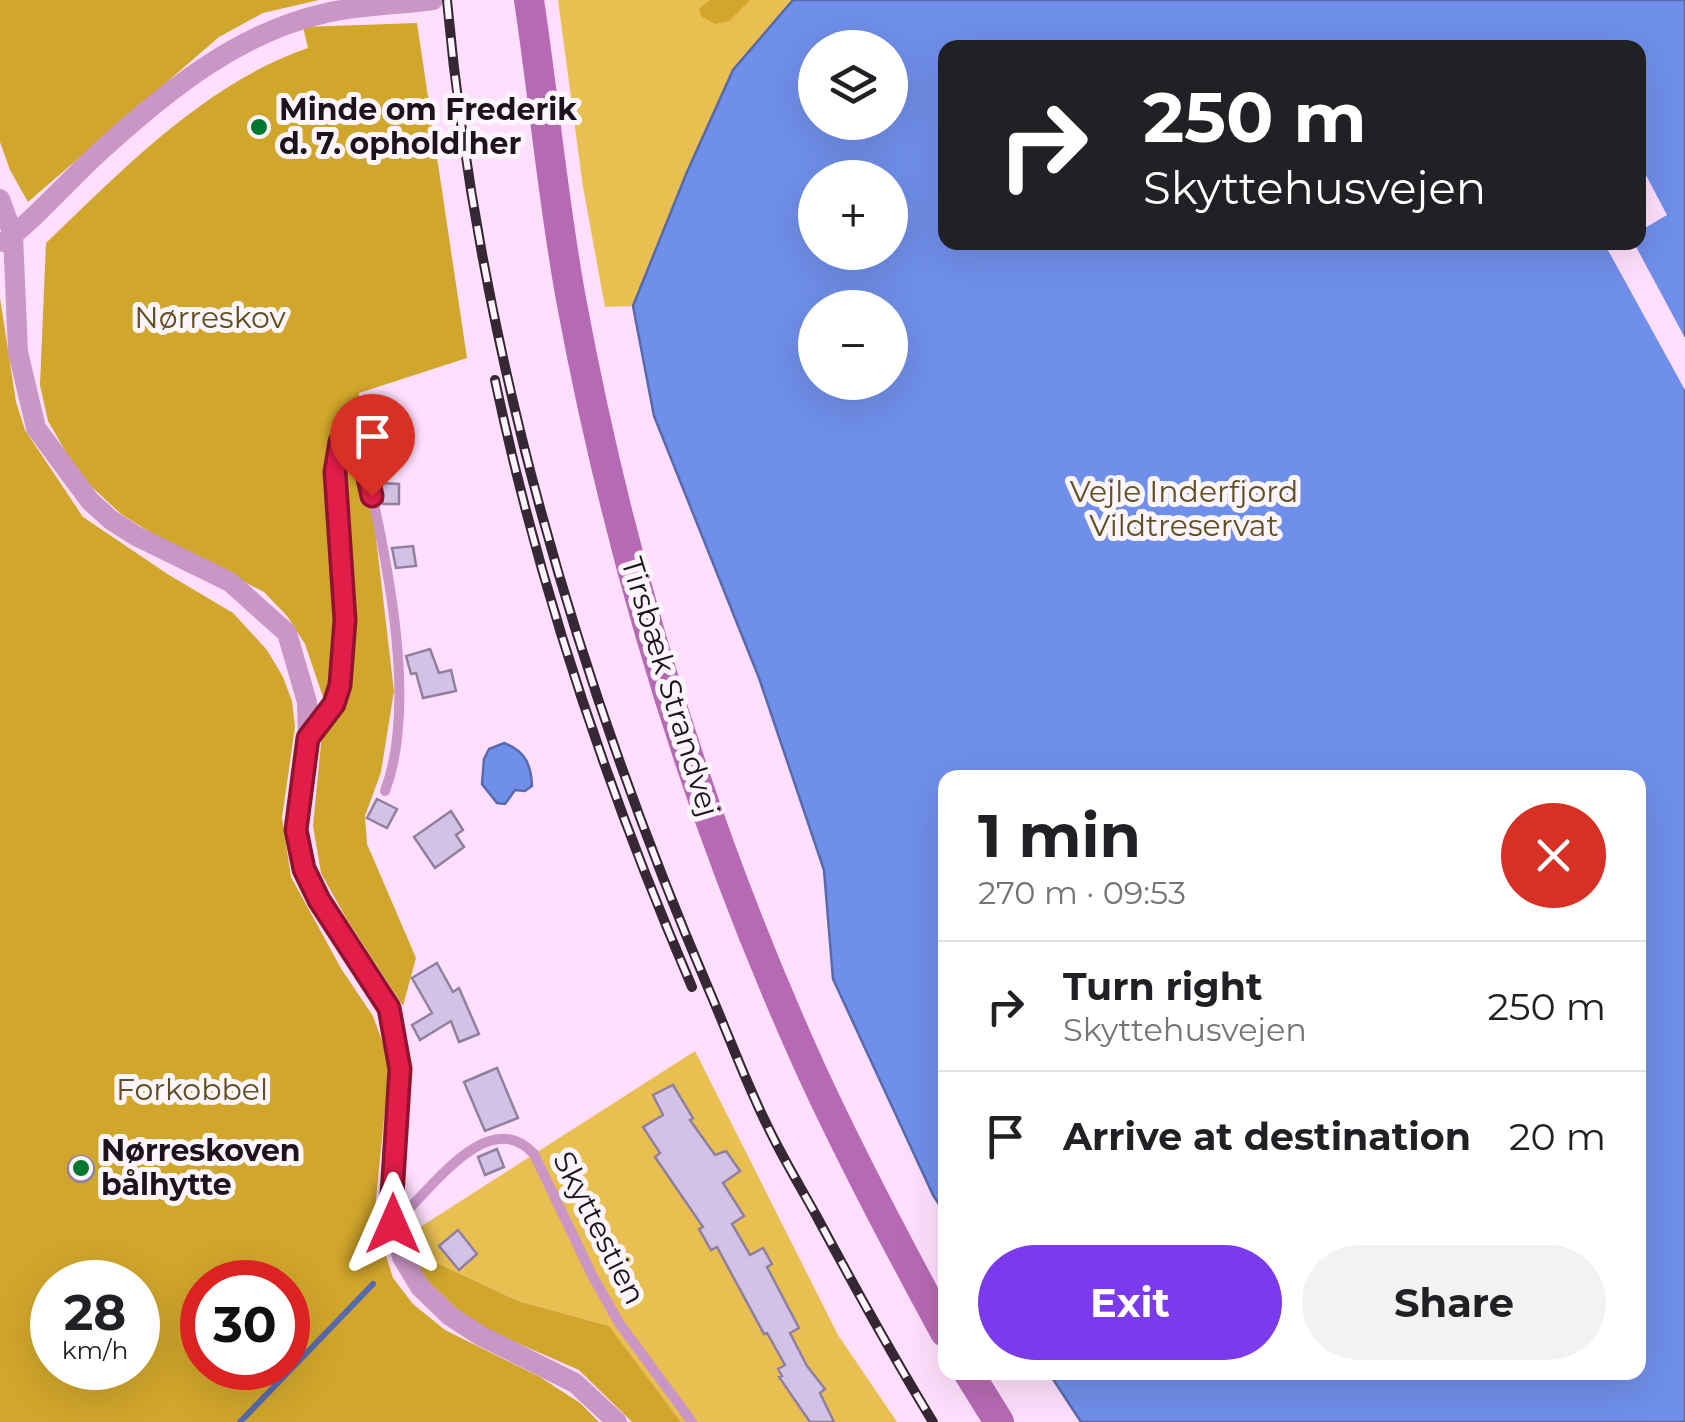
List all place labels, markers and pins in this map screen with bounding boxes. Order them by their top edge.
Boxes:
place label: Minde om Frederik d. 7. ophold her [279,91,577,162]
marker: Minde om Frederik d. 7. ophold her [248,116,270,138]
pin [330,394,415,497]
place label: Nørreskoven bålhytte [101,1132,301,1203]
marker: Nørreskoven bålhytte [70,1157,92,1179]

